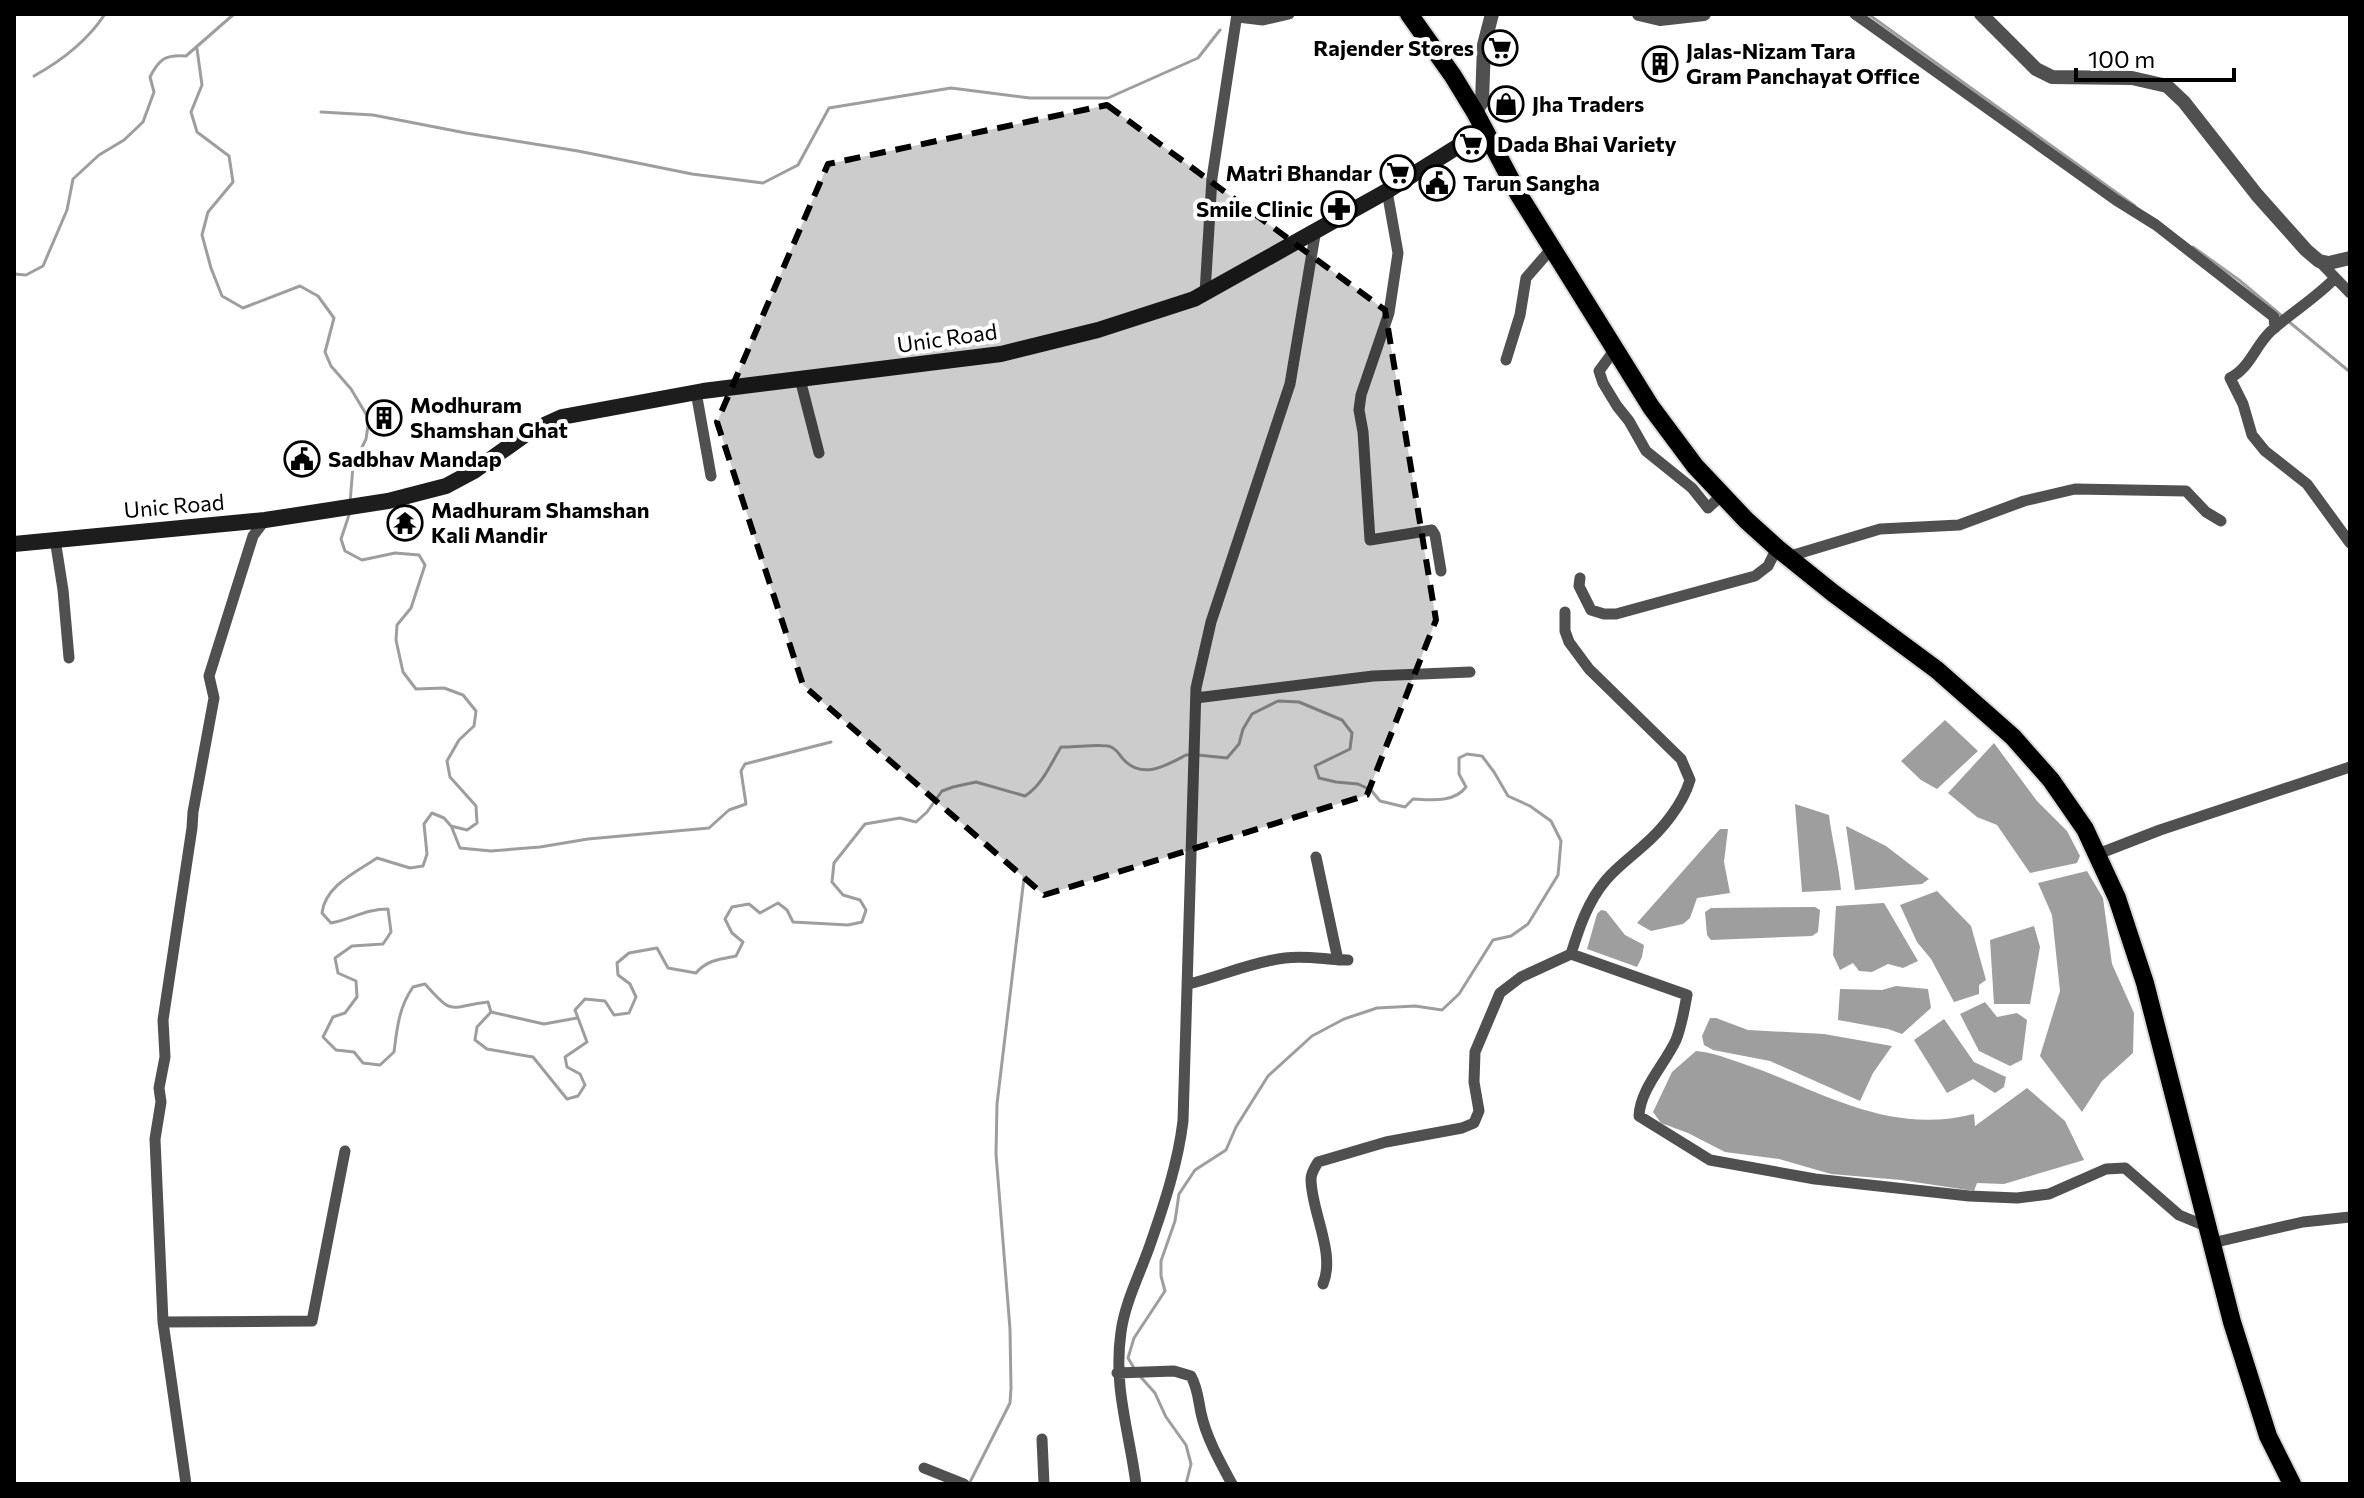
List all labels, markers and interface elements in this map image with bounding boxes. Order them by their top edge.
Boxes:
supermarket icon: Rajender Stores [1481,29,1519,67]
scale bar [2076,32,2234,82]
place label: Rajender Stores [1313,34,1474,61]
place label: Jalas-Nizam Tara Gram Panchayat Office [1686,37,1920,89]
text: 100 m [2088,44,2155,73]
building icon: Jalas-Nizam Tara Gram Panchayat Office [1641,45,1679,83]
shop icon: Jha Traders [1487,85,1525,123]
place label: Jha Traders [1532,90,1644,117]
supermarket icon: Dada Bhai Variety [1452,125,1490,163]
place label: Dada Bhai Variety [1497,130,1677,157]
supermarket icon: Matri Bhandar [1379,154,1417,192]
place label: Matri Bhandar [1226,159,1372,186]
public building icon: Tarun Sangha [1418,164,1456,202]
place label: Tarun Sangha [1463,169,1600,196]
pharmacy icon: Smile Clinic [1320,190,1358,228]
place label: Smile Clinic [1196,195,1313,222]
street label: Unic Road [895,317,999,358]
place label: Modhuram Shamshan Ghat [410,391,568,443]
building icon: Modhuram Shamshan Ghat [365,399,403,437]
public building icon: Sadbhav Mandap [283,440,321,478]
place label: Sadbhav Mandap [328,445,502,472]
street label: Unic Road [123,488,225,523]
place label: Madhuram Shamshan Kali Mandir [431,496,650,548]
temple icon: Madhuram Shamshan Kali Mandir [386,504,424,542]

